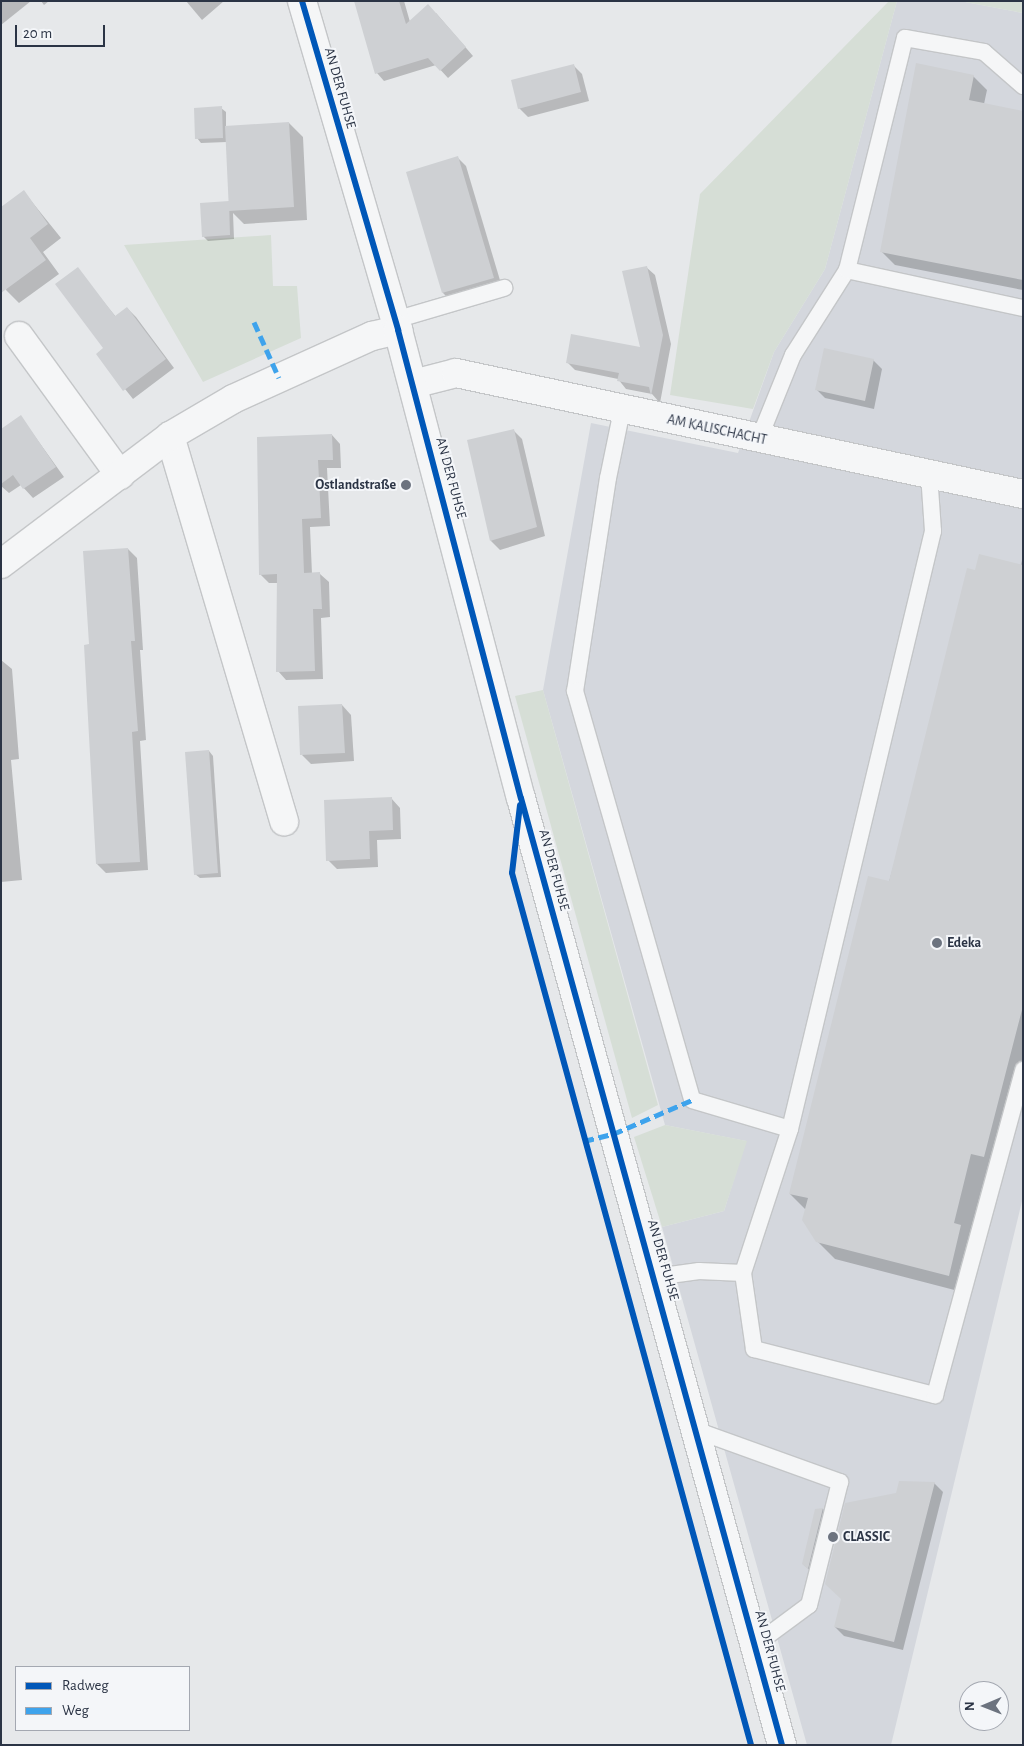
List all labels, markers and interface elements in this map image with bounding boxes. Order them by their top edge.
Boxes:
scale bar [18,15,108,47]
text: 20 m [23,26,52,41]
street label: AN DER FUHSE [320,46,360,130]
street label: AM KALISCHACHT [666,411,768,449]
street label: AN DER FUHSE [432,435,470,521]
place label: Ostlandstraße [315,477,396,493]
marker: Ostlandstraße [400,479,412,491]
street label: AN DER FUHSE [535,827,573,913]
place label: Edeka [947,935,981,951]
marker: Edeka [931,937,943,949]
street label: AN DER FUHSE [643,1218,683,1302]
place label: CLASSIC [843,1529,890,1545]
marker: CLASSIC [827,1531,839,1543]
street label: AN DER FUHSE [751,1608,789,1694]
legend [15,1666,190,1731]
text: Radweg [62,1678,109,1693]
north arrow [959,1681,1009,1731]
text: N [963,1701,977,1711]
text: Weg [62,1703,89,1718]

